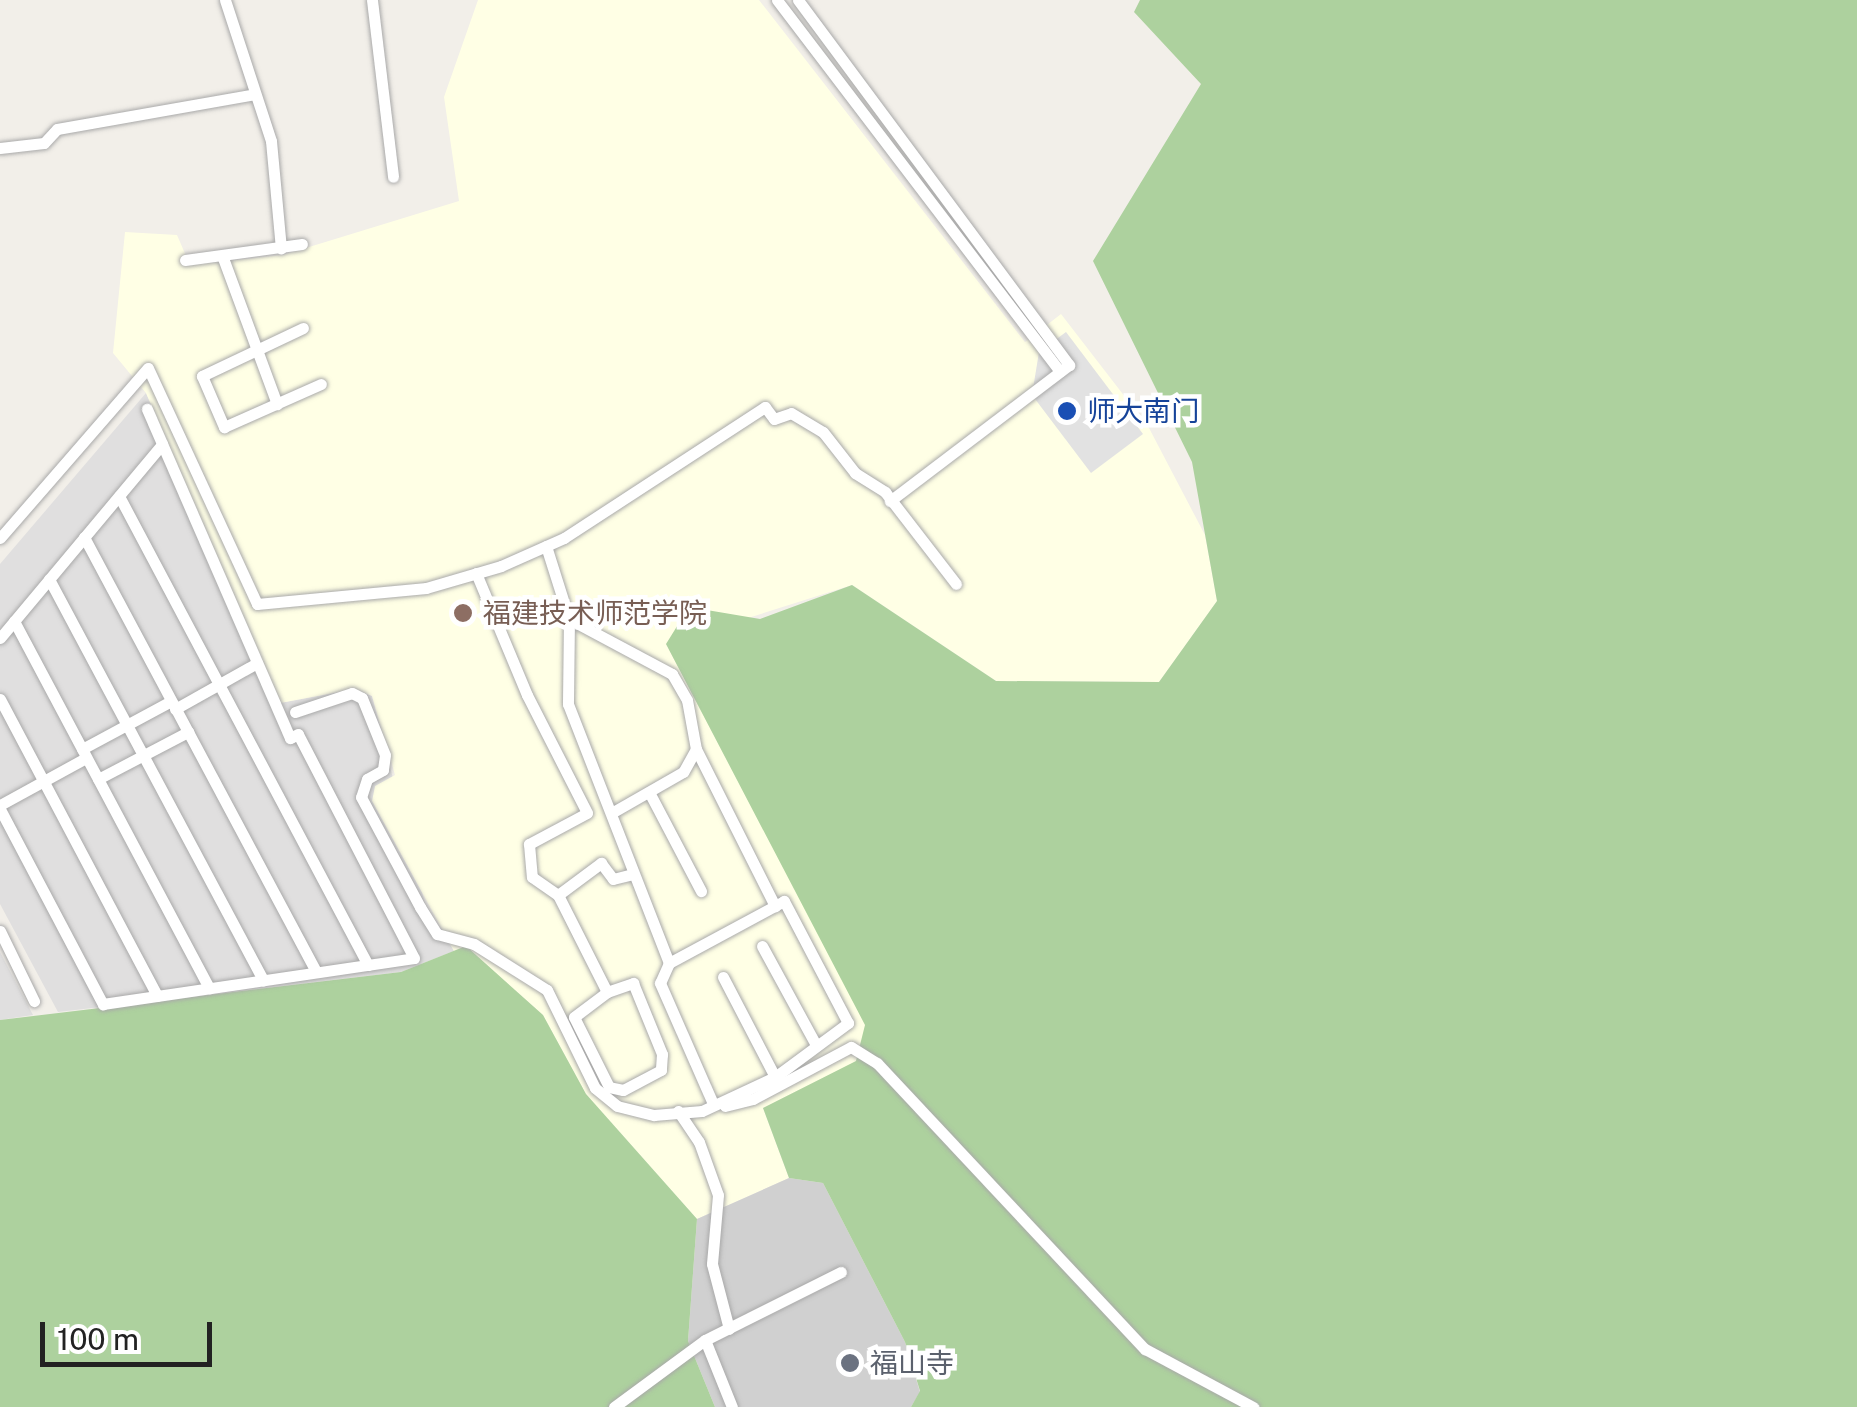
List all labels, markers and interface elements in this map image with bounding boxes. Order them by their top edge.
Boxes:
place label: 师大南门 [1087,394,1199,428]
marker: 师大南门 [1056,400,1078,422]
place label: 福建技术师范学院 [483,596,707,630]
marker: 福建技术师范学院 [452,602,474,624]
scale bar [45,1302,218,1364]
text: 100 m [57,1321,139,1357]
place label: 福山寺 [870,1346,954,1380]
marker: 福山寺 [839,1352,861,1374]

